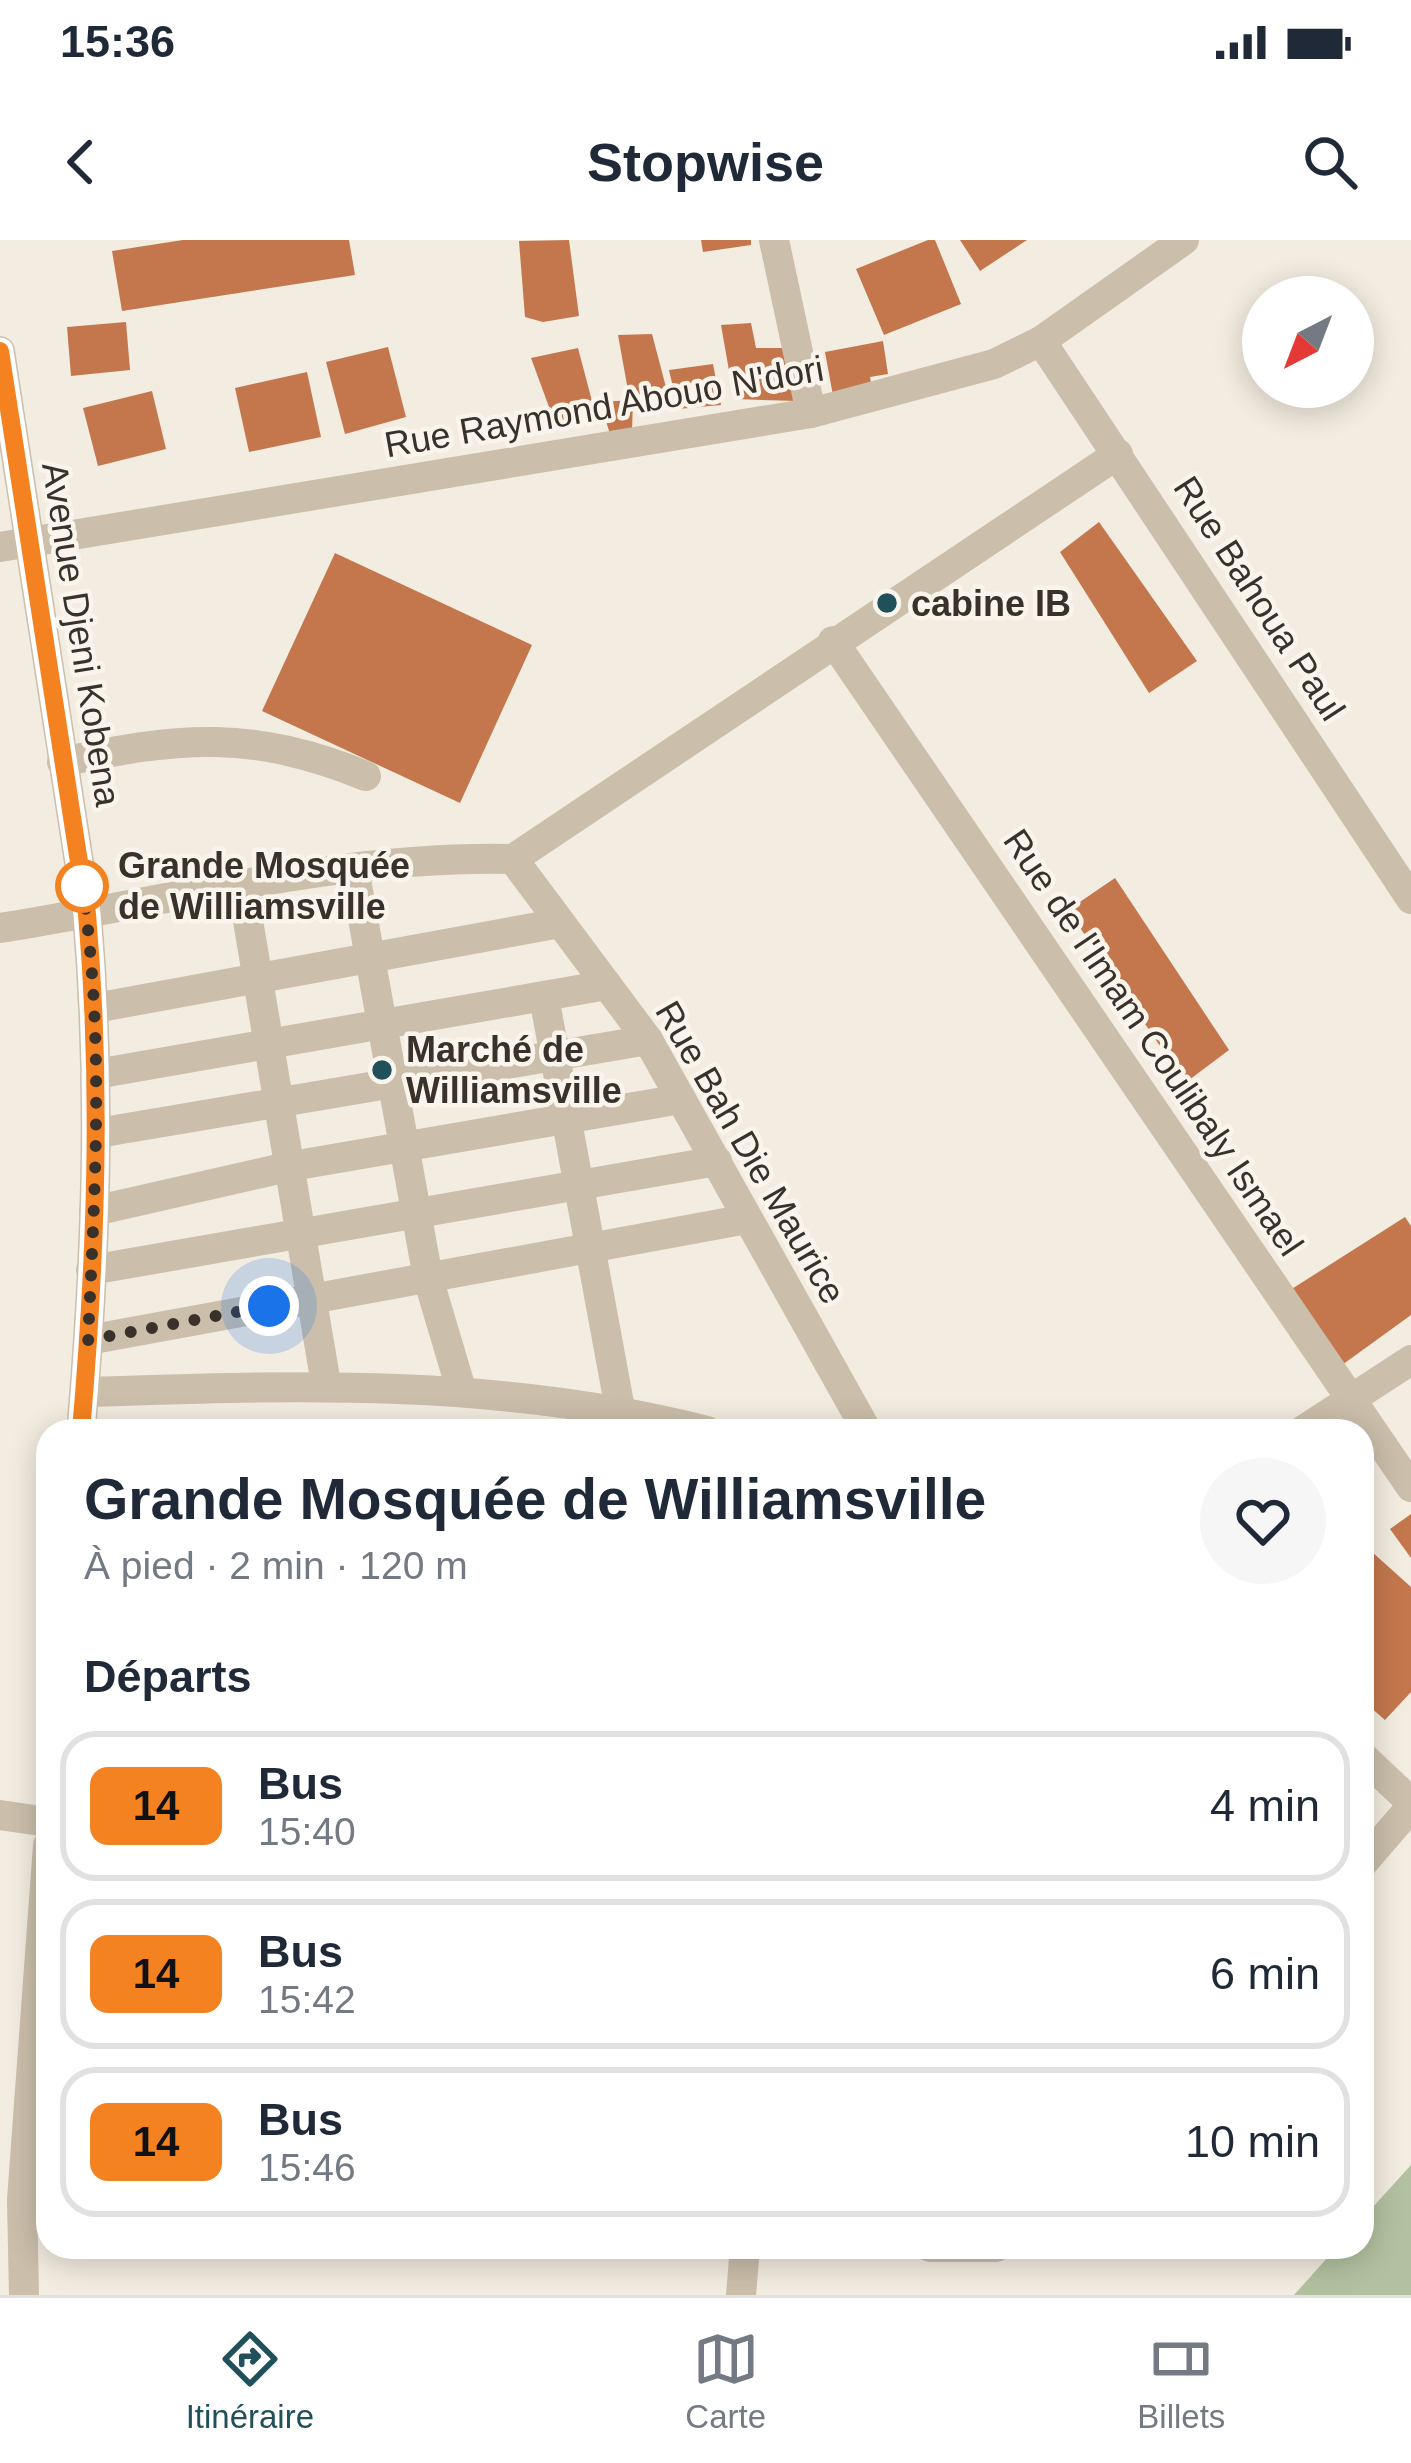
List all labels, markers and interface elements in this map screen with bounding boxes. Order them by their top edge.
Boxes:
text: 15:36 [60,16,175,67]
icon: back [48,129,114,195]
icon: search [1297,129,1363,195]
text: Stopwise [587,132,824,192]
north arrow [1242,276,1374,408]
map controls [1242,276,1374,408]
street label: Rue Raymond Abouo N'dori [381,348,827,465]
street label: Avenue Djeni Kobena [34,459,129,810]
street label: Rue Bahoua Paul [1166,469,1354,728]
place label: cabine IB [911,583,1071,624]
marker: cabine IB [874,590,900,616]
street label: Rue de l'Imam Coulibaly Ismael [995,821,1312,1263]
place label: Grande Mosquée de Williamsville [118,845,410,927]
marker: Grande Mosquée de Williamsville [57,861,107,911]
street label: Rue Bah Die Maurice [647,994,854,1311]
place label: Marché de Williamsville [406,1029,622,1111]
marker: Marché de Williamsville [369,1057,395,1083]
your location [239,1276,299,1336]
button: heart [1200,1458,1326,1584]
text: Grande Mosquée de Williamsville [84,1467,986,1531]
text: À pied · 2 min · 120 m [84,1544,468,1587]
text: Départs [84,1651,252,1702]
text: Bus [258,1758,343,1809]
text: 4 min [1210,1780,1320,1831]
text: 14 [133,1782,179,1829]
text: 15:40 [258,1810,356,1853]
text: Bus [258,1926,343,1977]
text: 6 min [1210,1948,1320,1999]
text: 14 [133,1950,179,1997]
text: 15:42 [258,1978,356,2021]
text: Bus [258,2094,343,2145]
text: 10 min [1185,2116,1320,2167]
text: 14 [133,2118,179,2165]
text: 15:46 [258,2146,356,2189]
tab: Itinéraire [186,2326,314,2436]
tab: Carte [685,2326,766,2436]
tab: Billets [1137,2326,1225,2436]

